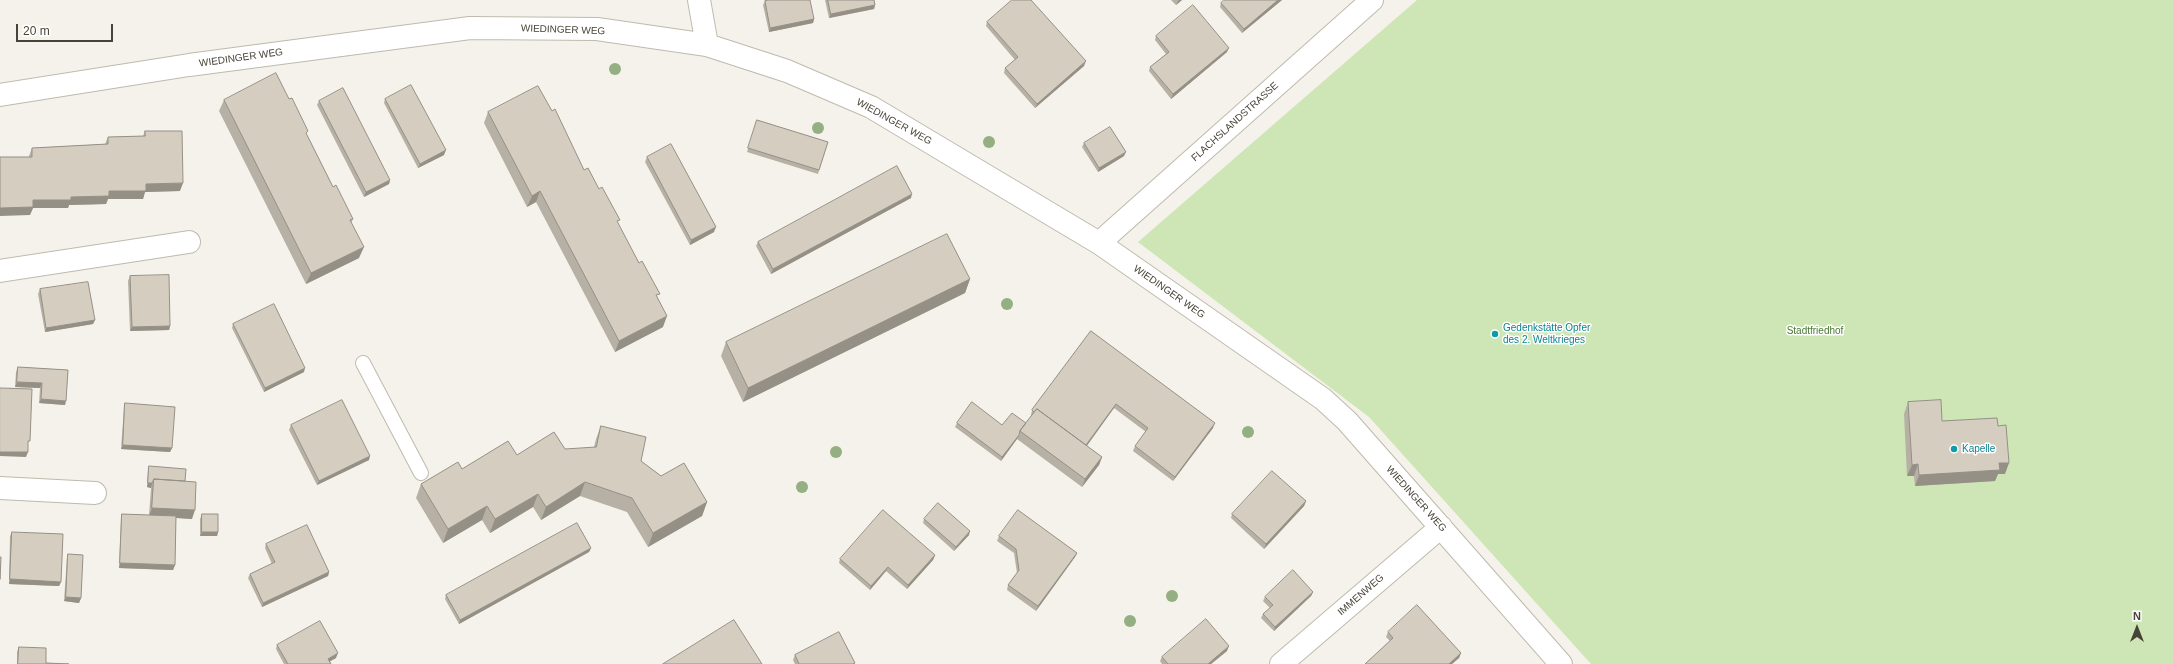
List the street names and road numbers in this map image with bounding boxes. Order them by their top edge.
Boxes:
street label: WIEDINGER WEG [521,23,605,37]
street label: WIEDINGER WEG [198,46,284,70]
street label: FLACHSLANDSTRASSE [1189,80,1281,164]
street label: WIEDINGER WEG [854,96,934,148]
street label: WIEDINGER WEG [1131,263,1207,321]
street label: WIEDINGER WEG [1383,464,1449,534]
street label: IMMENWEG [1335,572,1387,618]

